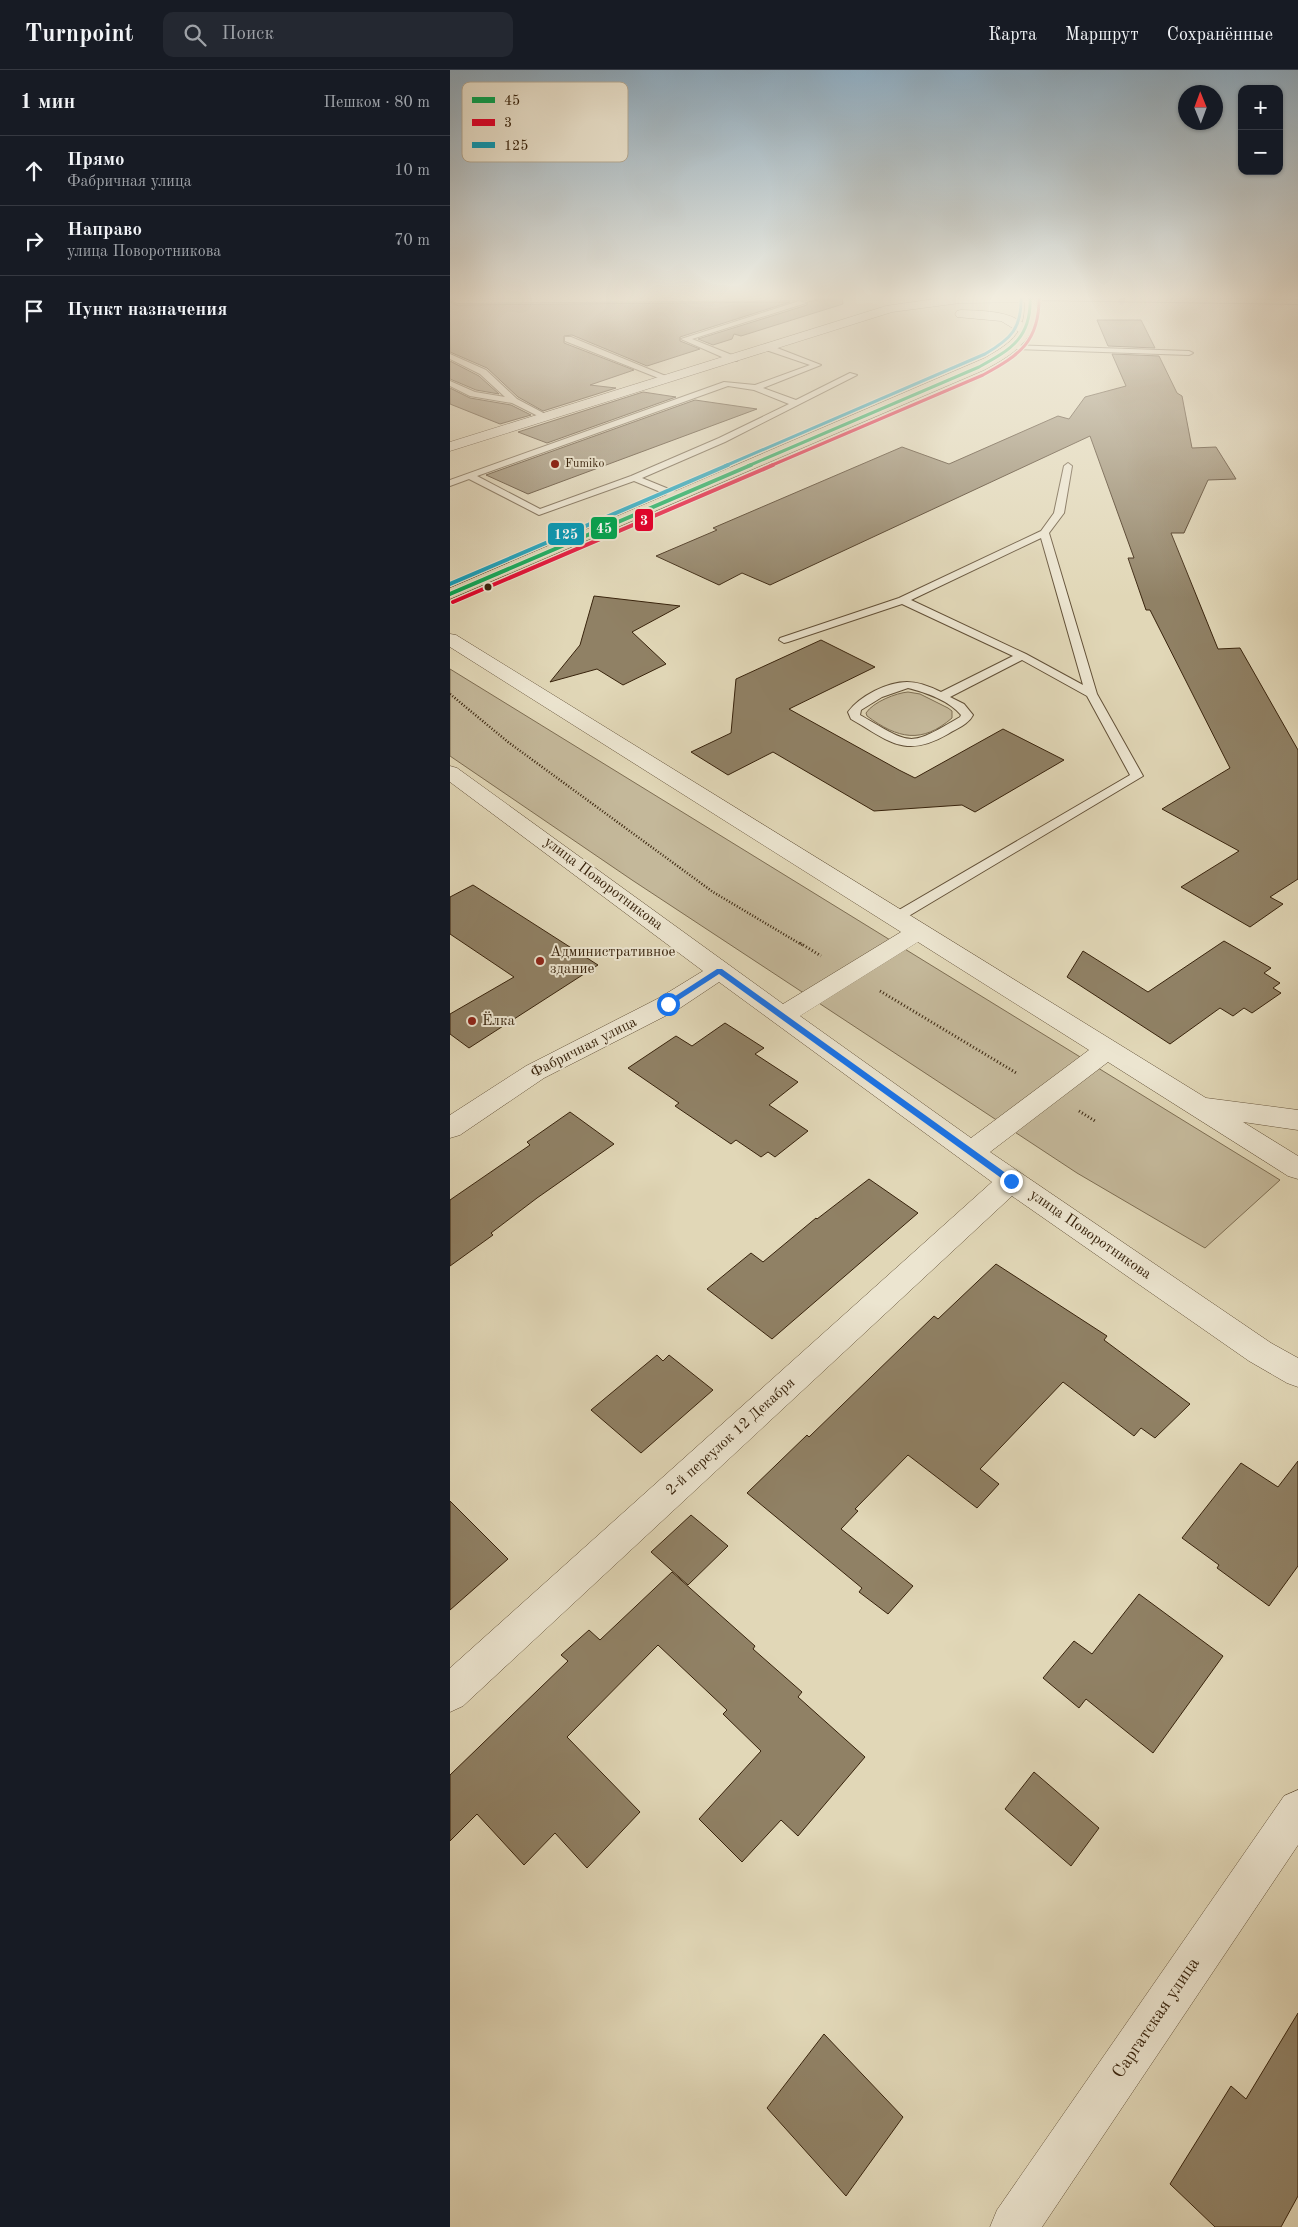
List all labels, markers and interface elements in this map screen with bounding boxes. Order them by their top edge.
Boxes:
search box [163,12,513,57]
icon: search [181,21,209,49]
text: Turnpoint [25,23,133,47]
text: Поиск [221,25,274,44]
text: Карта [988,26,1037,44]
text: Маршрут [1065,26,1139,44]
text: Сохранённые [1167,26,1273,44]
legend [462,82,628,162]
north arrow [1178,85,1223,130]
map controls [1238,85,1283,175]
button: + [1238,85,1283,130]
text: 1 мин [20,92,75,113]
text: 45 [504,94,520,108]
text: Пешком · 80 m [323,95,430,111]
text: 3 [504,116,512,130]
button: − [1238,130,1283,175]
text: 125 [504,139,528,153]
text: Прямо [67,151,125,170]
icon: ahead [20,157,48,185]
text: 10 m [394,163,430,179]
text: Фабричная улица [67,174,192,190]
text: Направо [67,221,142,240]
icon: right [20,227,48,255]
text: 70 m [394,233,430,249]
text: улица Поворотникова [67,244,221,260]
icon: arrive [20,297,48,325]
text: Пункт назначения [67,301,227,320]
marker: Fumiko [549,458,561,470]
place label: Fumiko [565,458,605,470]
line badge: 3 [634,508,654,532]
text: 3 [640,514,648,528]
line badge: 45 [590,516,618,540]
line badge: 125 [547,522,585,546]
text: 45 [596,522,612,536]
text: 125 [554,528,578,542]
unlabelled marker [483,582,493,592]
street label: улица Поворотникова [541,834,666,934]
place label: Административное здание [550,945,676,977]
marker: Административное здание [534,955,546,967]
route start [657,993,680,1016]
place label: Ёлка [482,1011,515,1029]
marker: Ёлка [466,1015,478,1027]
street label: Фабричная улица [529,1015,640,1081]
route end [1000,1170,1023,1193]
street label: улица Поворотникова [1026,1187,1154,1283]
street label: 2-й переулок 12 Декабря [664,1375,798,1499]
street label: Саргатская улица [1109,1954,1203,2082]

